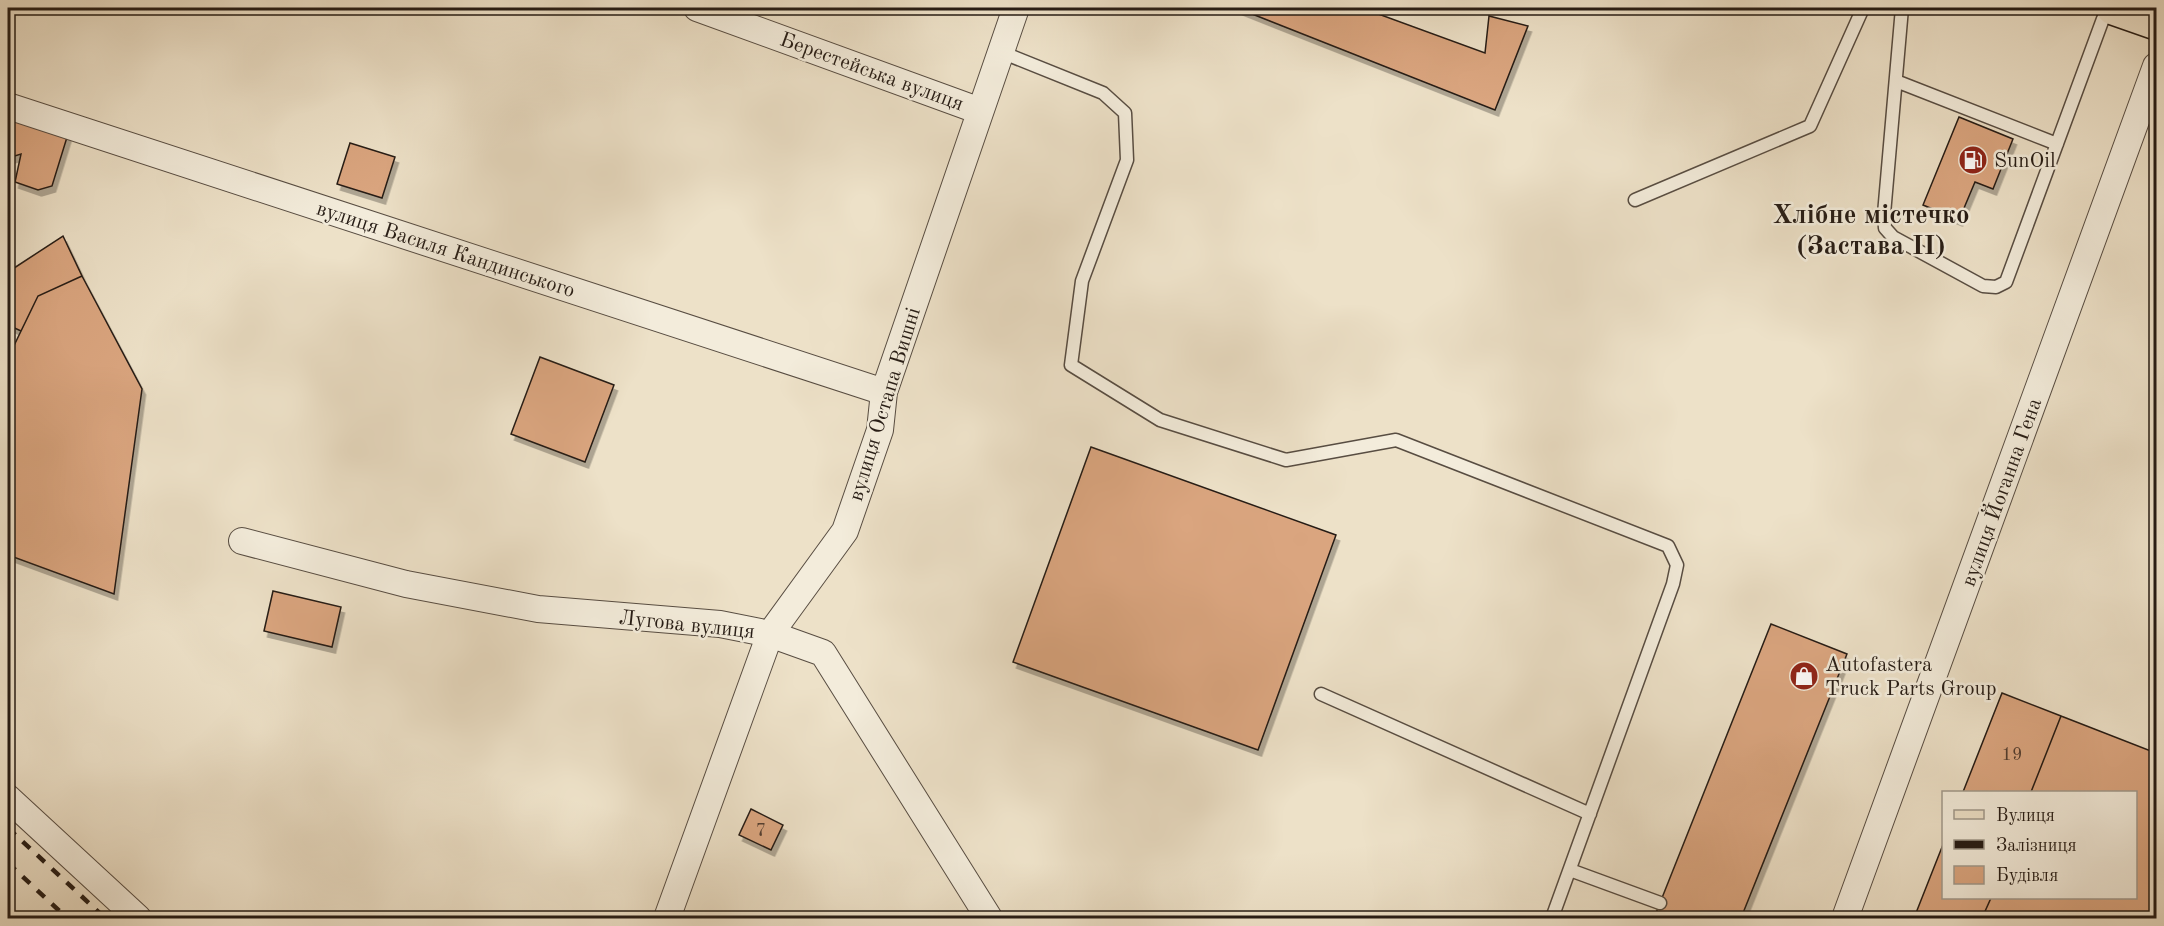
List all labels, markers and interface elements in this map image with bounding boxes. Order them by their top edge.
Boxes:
street label: Берестейська вулиця [777,29,966,115]
fuel station icon: SunOil [1957,144,1989,176]
place label: SunOil [1994,151,2056,172]
street label: вулиця Василя Кандинського [314,199,577,302]
district label: Хлібне містечко (Застава ІІ) [1772,202,1970,260]
street label: вулиця Остапа Вишні [846,305,925,504]
street label: вулиця Йоганна Гена [1954,394,2046,589]
street label: Лугова вулиця [618,608,756,643]
place label: Autofastera Truck Parts Group [1825,655,1997,700]
shop icon: Autofastera Truck Parts Group [1788,660,1820,692]
house number: 19 [2002,746,2022,764]
legend [1942,791,2137,899]
text: Вулиця [1996,807,2055,825]
house number: 7 [756,822,766,840]
text: Залізниця [1996,837,2077,855]
text: Будівля [1996,867,2058,885]

